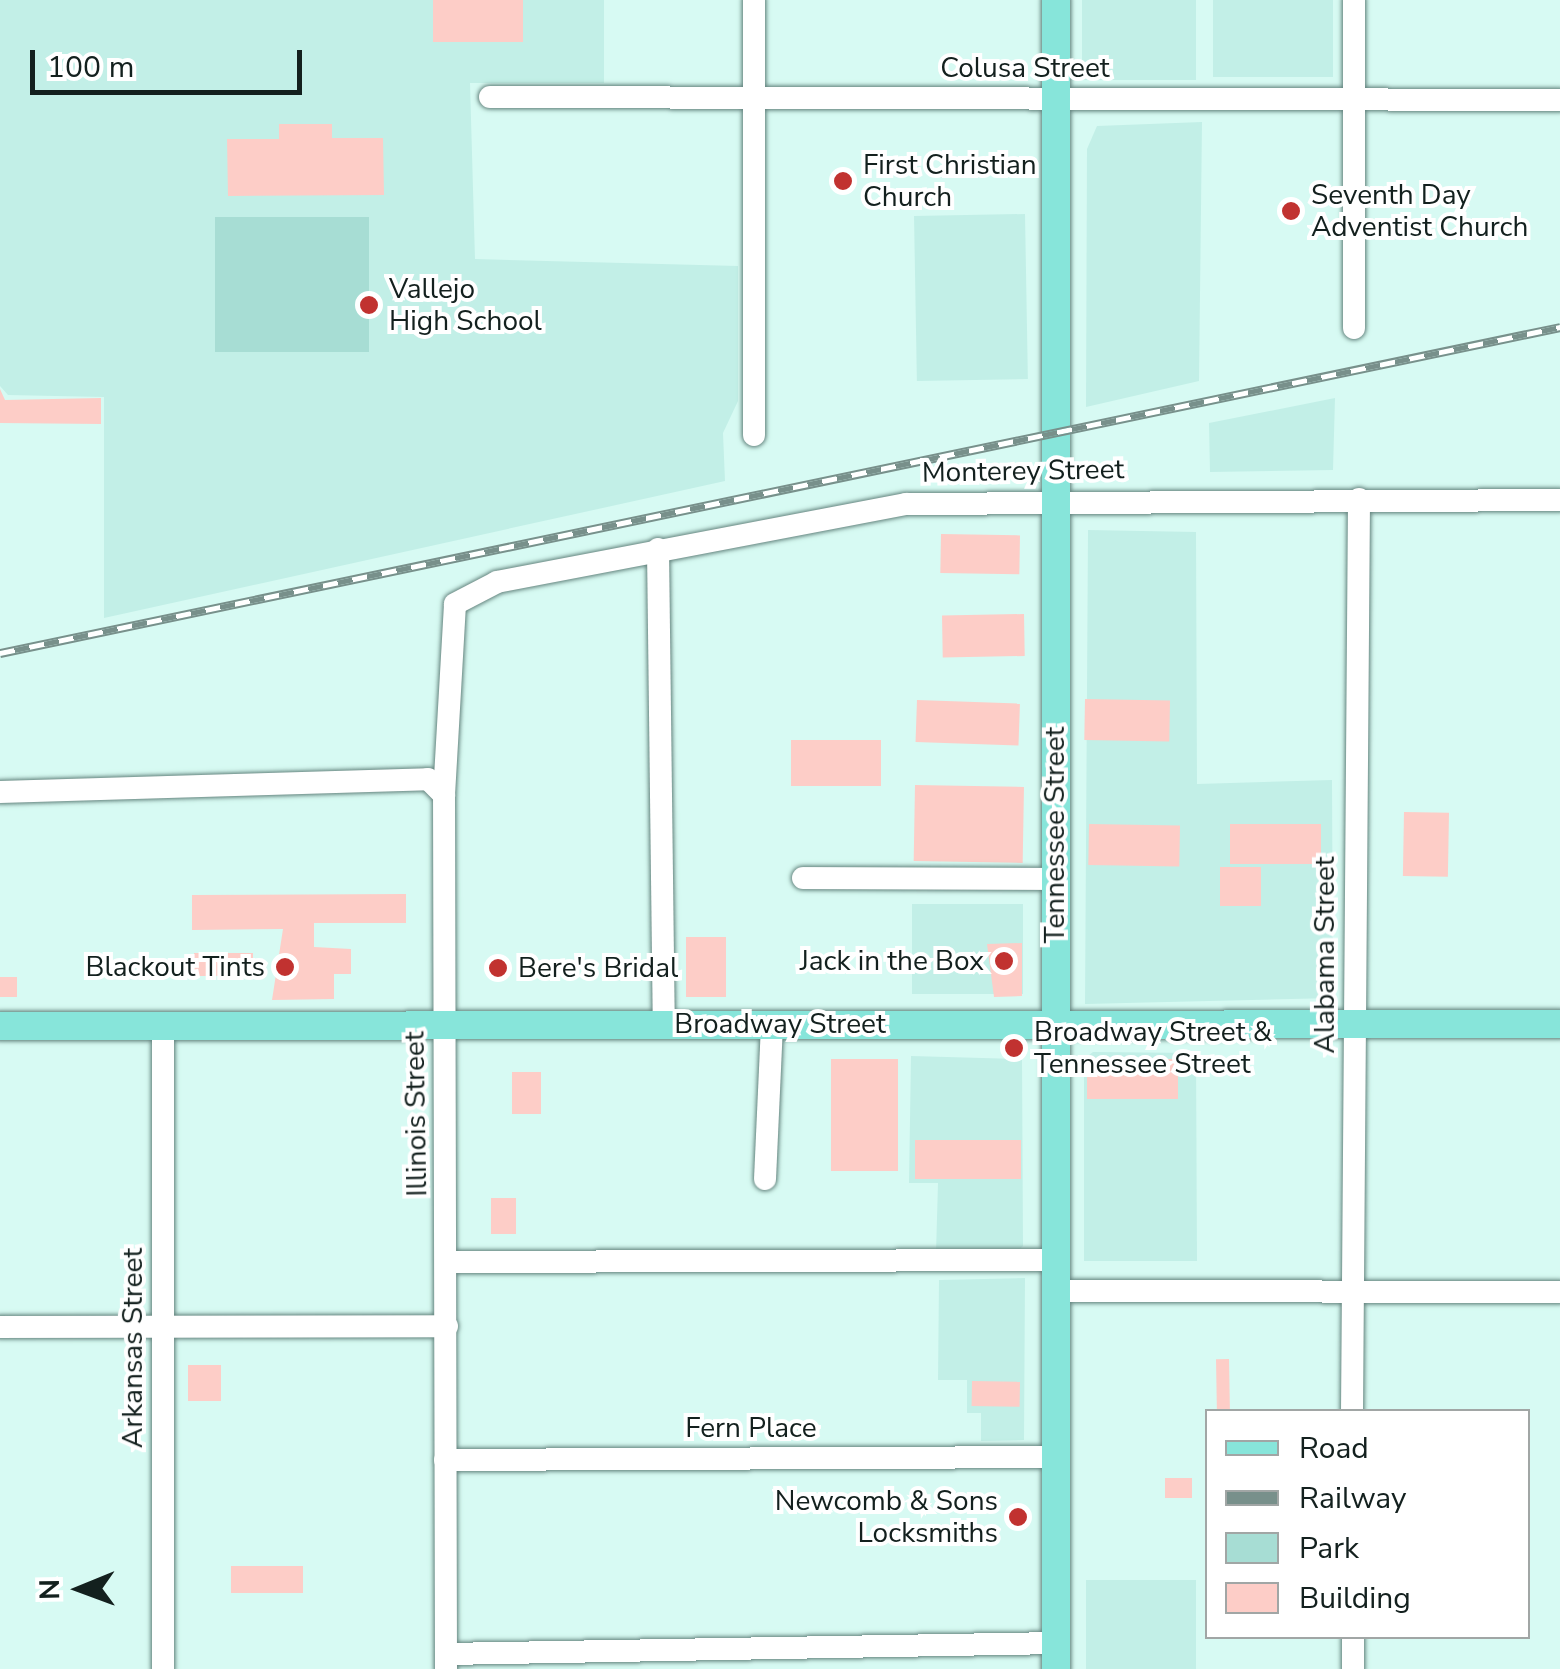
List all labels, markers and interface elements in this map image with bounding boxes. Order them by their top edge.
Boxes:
scale bar [35,30,308,92]
text: 100 m [47,47,134,88]
street label: Colusa Street [940,51,1110,85]
place label: First Christian Church [863,148,1037,214]
marker: First Christian Church [832,170,854,192]
place label: Seventh Day Adventist Church [1311,178,1528,244]
marker: Seventh Day Adventist Church [1280,200,1302,222]
place label: Vallejo High School [389,272,542,338]
marker: Vallejo High School [358,294,380,316]
street label: Monterey Street [921,452,1125,490]
street label: Tennessee Street [1038,727,1072,943]
street label: Alabama Street [1308,856,1342,1054]
place label: Jack in the Box [800,944,984,978]
place label: Blackout Tints [86,950,265,984]
marker: Jack in the Box [993,950,1015,972]
place label: Bere's Bridal [518,951,678,985]
marker: Blackout Tints [274,956,296,978]
marker: Bere's Bridal [487,957,509,979]
street label: Broadway Street [674,1007,886,1041]
place label: Broadway Street & Tennessee Street [1034,1015,1272,1081]
street label: Illinois Street [398,1031,434,1197]
marker: Broadway Street & Tennessee Street [1003,1037,1025,1059]
street label: Arkansas Street [116,1248,150,1448]
legend [1205,1409,1530,1639]
street label: Fern Place [685,1411,817,1445]
text: Road [1299,1428,1369,1469]
text: Railway [1299,1478,1407,1519]
place label: Newcomb & Sons Locksmiths [775,1484,998,1550]
marker: Newcomb & Sons Locksmiths [1007,1506,1029,1528]
text: Park [1299,1528,1359,1569]
north arrow [30,1539,130,1639]
text: Building [1299,1578,1411,1619]
text: N [31,1579,69,1600]

